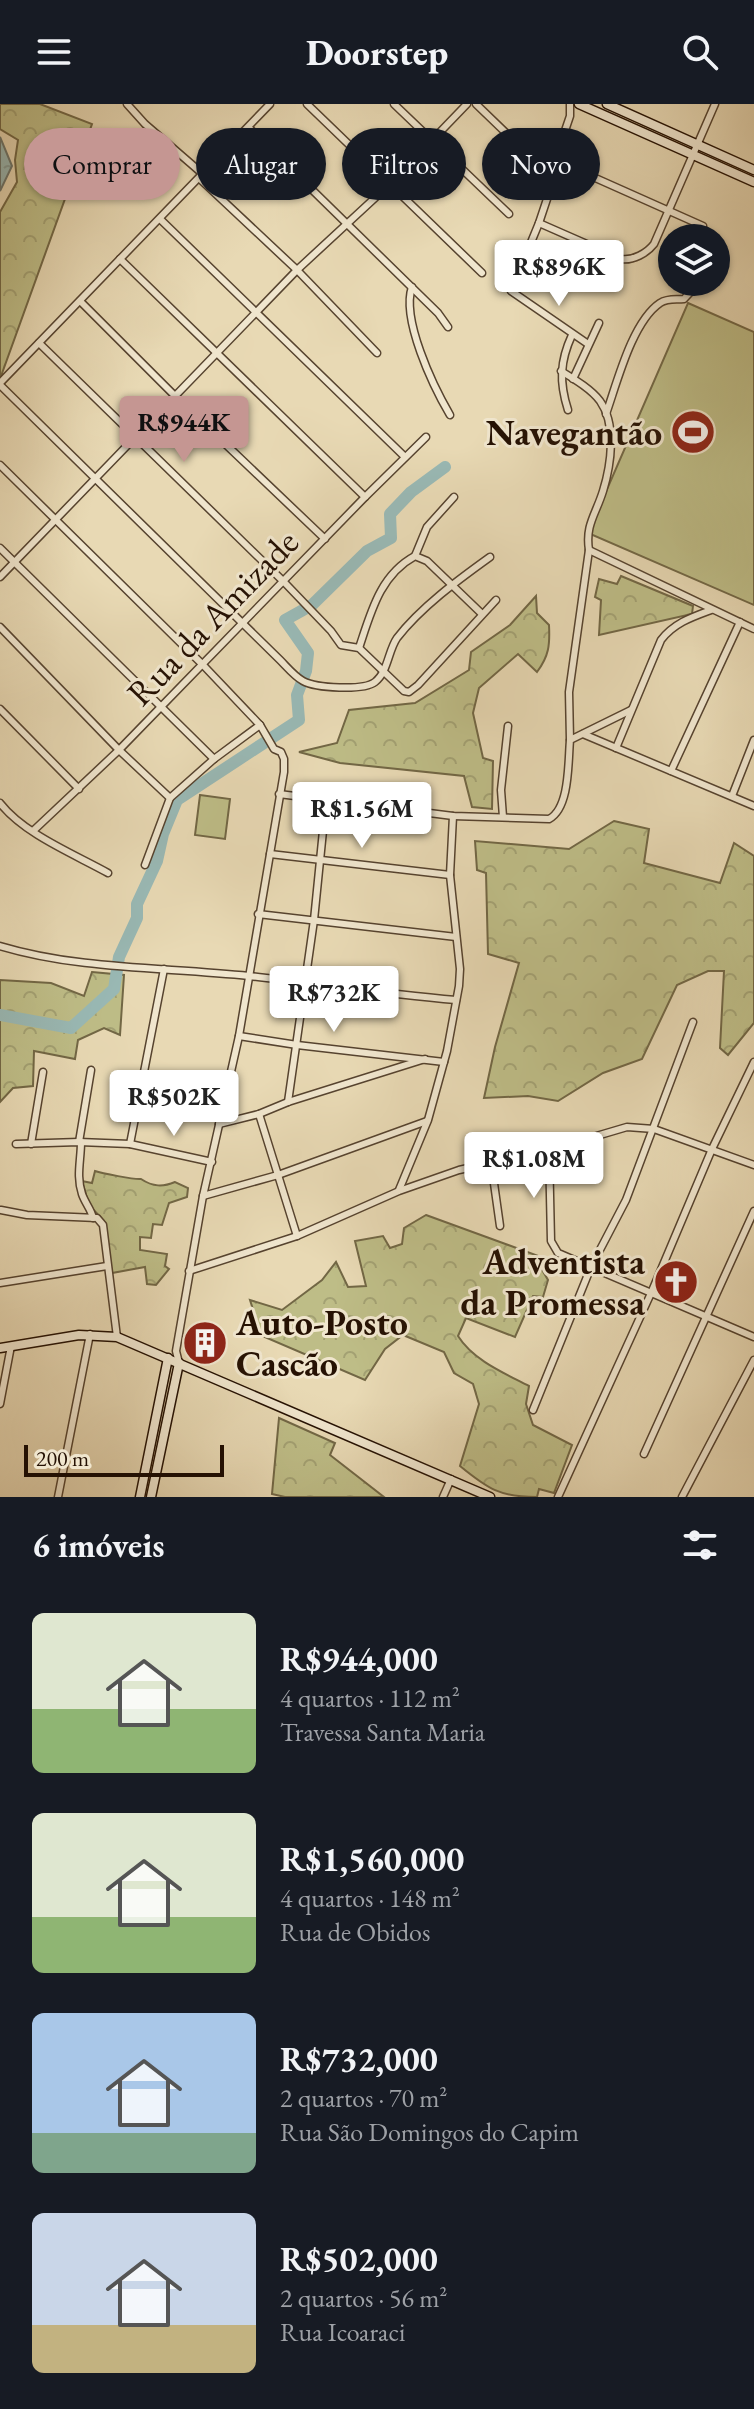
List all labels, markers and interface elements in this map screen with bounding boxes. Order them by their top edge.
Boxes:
text: Doorstep [306,29,448,76]
icon: menu [32,30,76,74]
icon: search [678,30,722,74]
chip: Comprar [24,128,180,200]
chip: Alugar [196,128,326,200]
chip: Filtros [342,128,466,200]
chip: Novo [482,128,600,200]
map controls [658,224,730,296]
button: layers [658,224,730,296]
pin: R$896K [494,240,624,308]
text: R$896K [513,249,605,283]
pin: R$944K [119,396,249,464]
text: R$944K [138,405,230,439]
sports icon: Navegantão [669,408,717,456]
place label: Navegantão [486,409,662,456]
street label: Rua da Amizade [116,519,308,716]
pin: R$1.56M [288,782,436,850]
text: R$1.56M [310,791,414,825]
pin: R$732K [269,966,399,1034]
text: R$732K [288,975,380,1009]
pin: R$502K [109,1070,239,1138]
text: R$502K [128,1079,220,1113]
pin: R$1.08M [460,1132,608,1200]
text: R$1.08M [482,1141,586,1175]
place label: Adventista da Promessa [461,1238,645,1326]
church icon: Adventista da Promessa [652,1258,700,1306]
place label: Auto-Posto Cascão [235,1299,408,1387]
building icon: Auto-Posto Cascão [181,1319,229,1367]
scale bar [24,1441,224,1477]
text: 200 m [36,1444,89,1473]
text: 6 imóveis [32,1523,164,1567]
icon: filters [678,1523,722,1567]
text: R$944,000 [280,1637,438,1681]
icon: home [96,1645,192,1741]
text: 4 quartos · 112 m² [280,1681,460,1715]
text: Travessa Santa Maria [280,1715,485,1749]
text: R$1,560,000 [280,1837,464,1881]
icon: home [96,1845,192,1941]
text: 4 quartos · 148 m² [280,1881,460,1915]
text: Rua de Obidos [280,1915,430,1949]
text: R$732,000 [280,2037,438,2081]
icon: home [96,2045,192,2141]
text: 2 quartos · 70 m² [280,2081,447,2115]
text: Rua São Domingos do Capim [280,2115,579,2149]
text: R$502,000 [280,2237,438,2281]
icon: home [96,2245,192,2341]
text: 2 quartos · 56 m² [280,2281,447,2315]
text: Rua Icoaraci [280,2315,405,2349]

